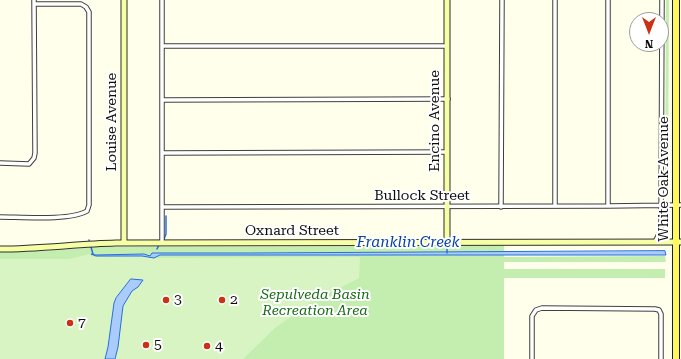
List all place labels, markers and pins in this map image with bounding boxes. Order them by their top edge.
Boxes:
place label: 3 [174,292,182,308]
place label: 2 [230,292,238,308]
marker: 3 [161,295,171,305]
marker: 2 [217,295,227,305]
place label: 7 [78,315,86,331]
marker: 7 [65,318,75,328]
place label: 5 [154,337,162,353]
place label: 4 [215,338,223,354]
marker: 5 [141,340,151,350]
marker: 4 [202,341,212,351]

